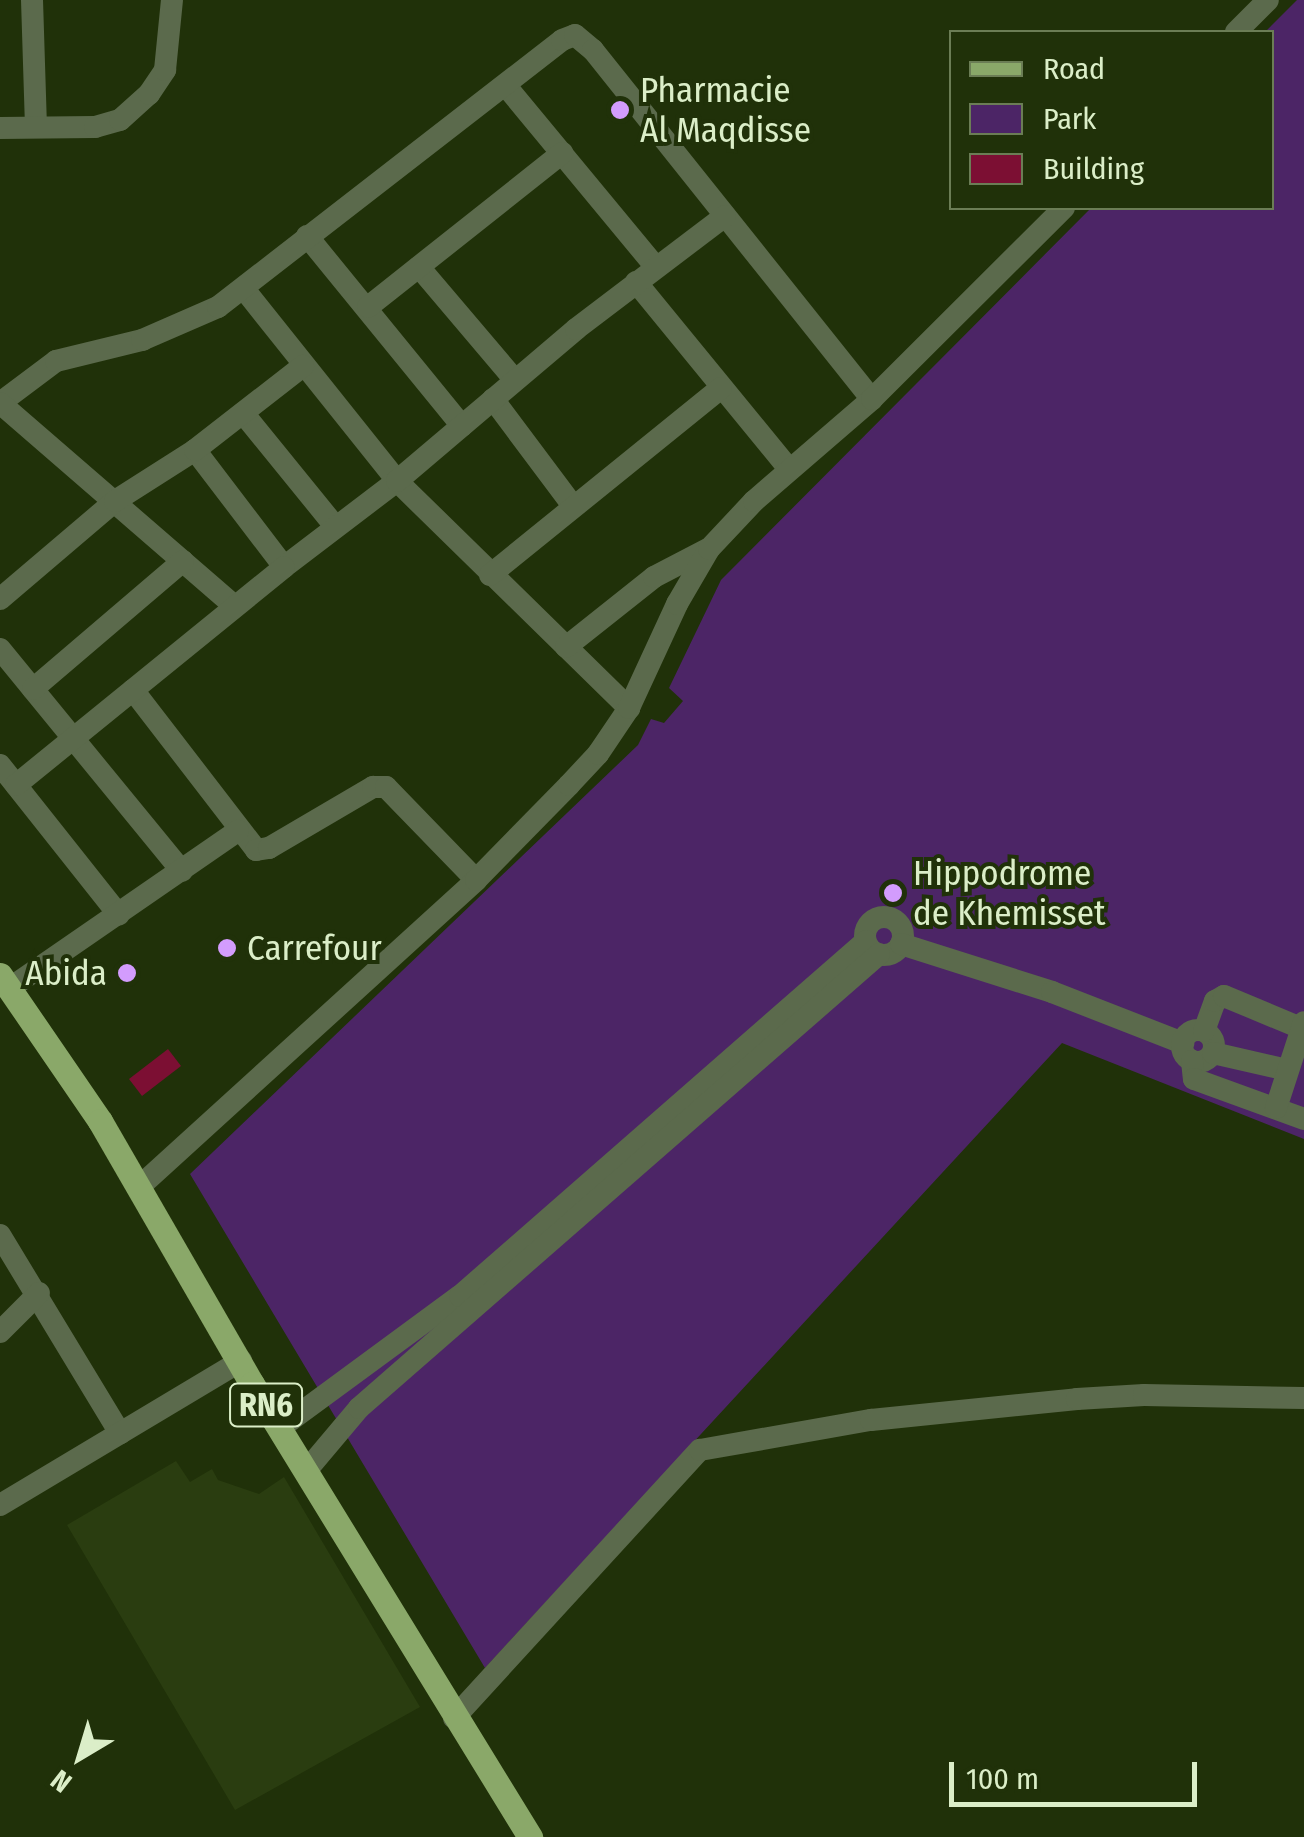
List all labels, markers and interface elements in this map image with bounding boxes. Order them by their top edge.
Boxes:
legend [949,30,1274,210]
text: Road [1043,51,1105,87]
place label: Pharmacie Al Maqdisse [640,69,811,151]
marker: Pharmacie Al Maqdisse [609,99,631,121]
text: Park [1043,101,1096,137]
text: Building [1043,151,1144,187]
place label: Hippodrome de Khemisset [913,852,1106,934]
marker: Hippodrome de Khemisset [882,882,904,904]
place label: Carrefour [247,927,382,969]
marker: Carrefour [216,937,238,959]
place label: Abida [25,952,107,994]
marker: Abida [116,962,138,984]
road number: RN6 [228,1378,304,1432]
north arrow [30,1707,130,1807]
scale bar [954,1742,1202,1804]
text: 100 m [966,1761,1039,1797]
text: N [44,1763,78,1799]

